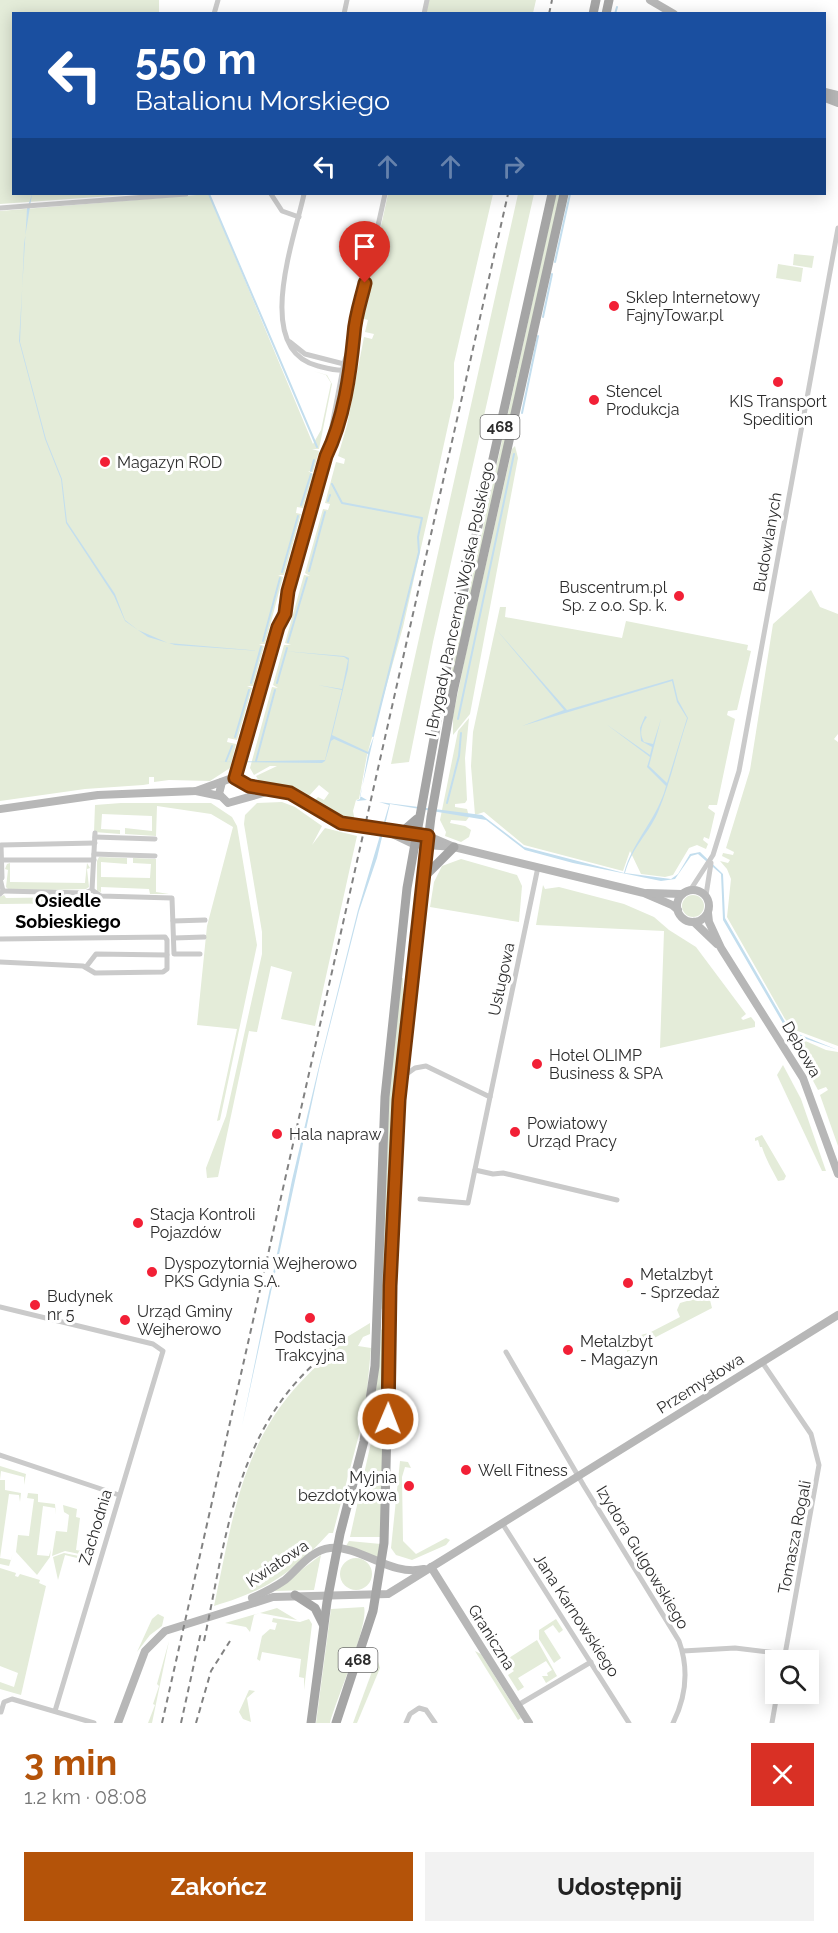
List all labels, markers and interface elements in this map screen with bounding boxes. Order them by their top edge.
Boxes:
text: 550 m [135,35,257,84]
icon: left [36,36,114,114]
text: Batalionu Morskiego [135,85,390,116]
icon: left [308,150,341,183]
icon: ahead [371,150,404,183]
icon: ahead [434,150,467,183]
icon: right [497,150,530,183]
pin [339,221,390,283]
icon: arrive [348,230,381,263]
place label: Sklep Internetowy FajnyTowar.pl [626,288,760,325]
marker: Sklep Internetowy FajnyTowar.pl [607,299,621,313]
marker: KIS Transport Spedition [771,375,785,389]
place label: Stencel Produkcja [606,382,679,419]
place label: KIS Transport Spedition [729,392,827,429]
marker: Stencel Produkcja [587,393,601,407]
road number: 468 [480,415,520,439]
place label: Magazyn ROD [117,453,222,472]
marker: Magazyn ROD [98,455,112,469]
street label: I Brygady Pancernej Wojska Polskiego [421,460,498,739]
street label: Budowlanych [749,491,786,594]
place label: Buscentrum.pl Sp. z o.o. Sp. k. [559,578,668,615]
marker: Buscentrum.pl Sp. z o.o. Sp. k. [672,589,686,603]
district label: Osiedle Sobieskiego [15,890,121,932]
street label: Usługowa [484,941,519,1017]
street label: Dębowa [778,1018,825,1081]
place label: Hotel OLIMP Business & SPA [549,1046,663,1083]
marker: Hotel OLIMP Business & SPA [530,1057,544,1071]
place label: Powiatowy Urząd Pracy [527,1114,617,1151]
place label: Hala napraw [289,1125,382,1144]
marker: Powiatowy Urząd Pracy [508,1125,522,1139]
marker: Hala napraw [270,1127,284,1141]
place label: Stacja Kontroli Pojazdów [150,1205,255,1242]
marker: Stacja Kontroli Pojazdów [131,1216,145,1230]
place label: Dyspozytornia Wejherowo PKS Gdynia S.A. [164,1254,357,1291]
marker: Dyspozytornia Wejherowo PKS Gdynia S.A. [145,1265,159,1279]
place label: Metalzbyt - Sprzedaż [640,1265,720,1302]
marker: Metalzbyt - Sprzedaż [621,1276,635,1290]
place label: Budynek nr 5 [47,1287,114,1324]
marker: Budynek nr 5 [28,1298,42,1312]
place label: Urząd Gminy Wejherowo [137,1302,233,1339]
marker: Podstacja Trakcyjna [303,1311,317,1325]
marker: Urząd Gminy Wejherowo [118,1313,132,1327]
place label: Podstacja Trakcyjna [274,1328,346,1365]
place label: Metalzbyt - Magazyn [580,1332,658,1369]
marker: Metalzbyt - Magazyn [561,1343,575,1357]
street label: Przemysłowa [653,1349,747,1418]
position arrow [356,1387,420,1451]
place label: Well Fitness [478,1461,568,1480]
marker: Well Fitness [459,1463,473,1477]
place label: Myjnia bezdotykowa [298,1468,397,1505]
marker: Myjnia bezdotykowa [402,1479,416,1493]
street label: Tomasza Rogali [774,1479,815,1596]
street label: Izydora Gulgowskiego [592,1482,693,1632]
street label: Zachodnia [75,1487,116,1567]
street label: Kwiatowa [243,1536,312,1591]
street label: Jana Karnowskiego [530,1550,623,1680]
street label: Graniczna [464,1601,519,1673]
road number: 468 [338,1648,378,1672]
map controls [765,1650,819,1704]
button: search [765,1650,819,1704]
text: 3 min [24,1741,117,1783]
button: close [751,1743,814,1806]
text: 1.2 km · 08:08 [24,1785,147,1809]
button: Zakończ [24,1852,413,1921]
button: Udostępnij [425,1852,814,1921]

